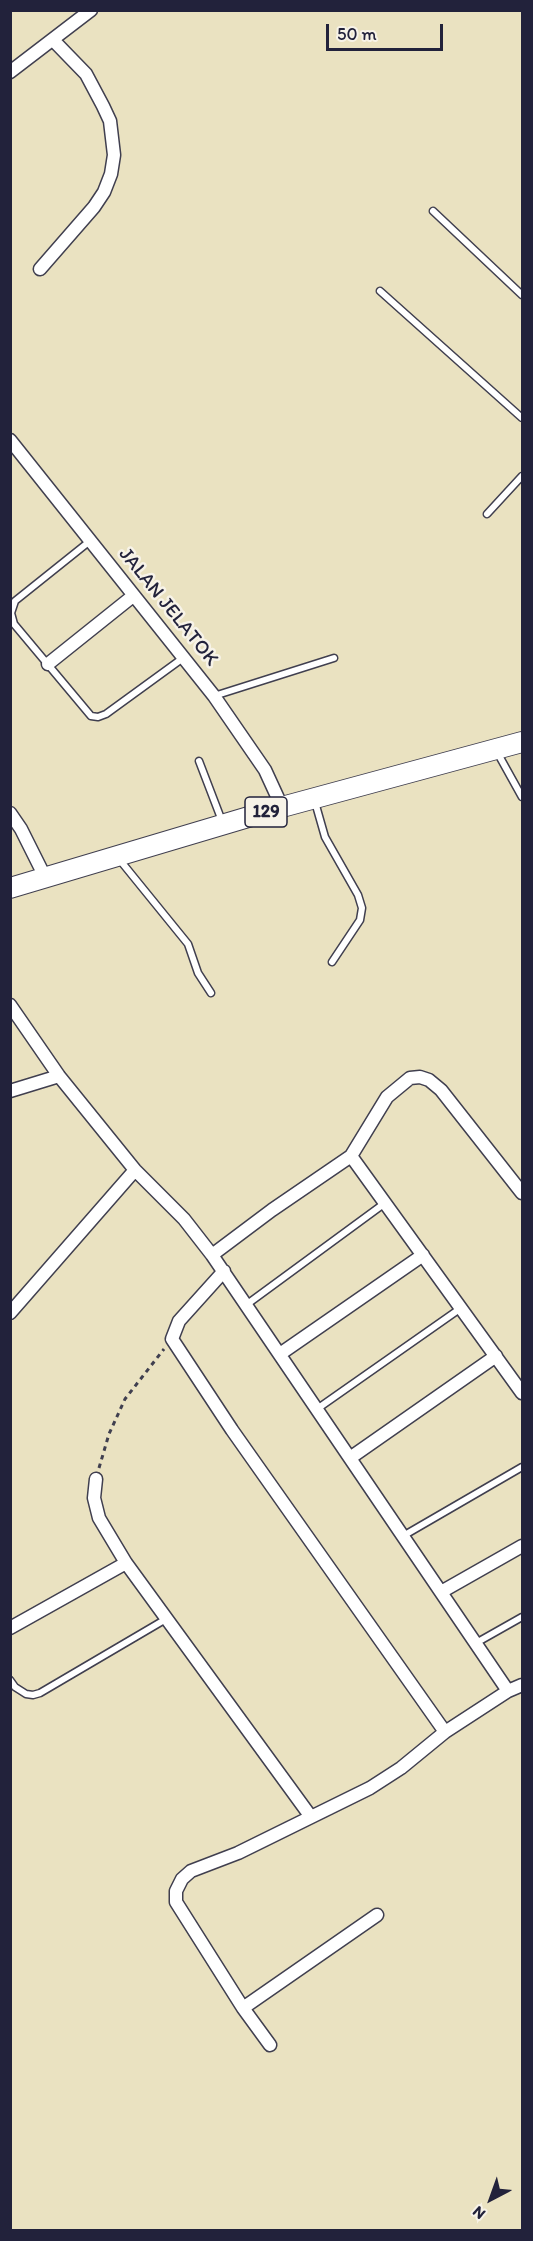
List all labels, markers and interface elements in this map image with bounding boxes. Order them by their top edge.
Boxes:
scale bar [329,12,446,50]
text: 50 m [337,23,377,45]
street label: JALAN JELATOK [113,543,223,671]
road number: 129 [245,797,287,827]
north arrow [461,2169,521,2229]
text: N [469,2202,489,2224]

